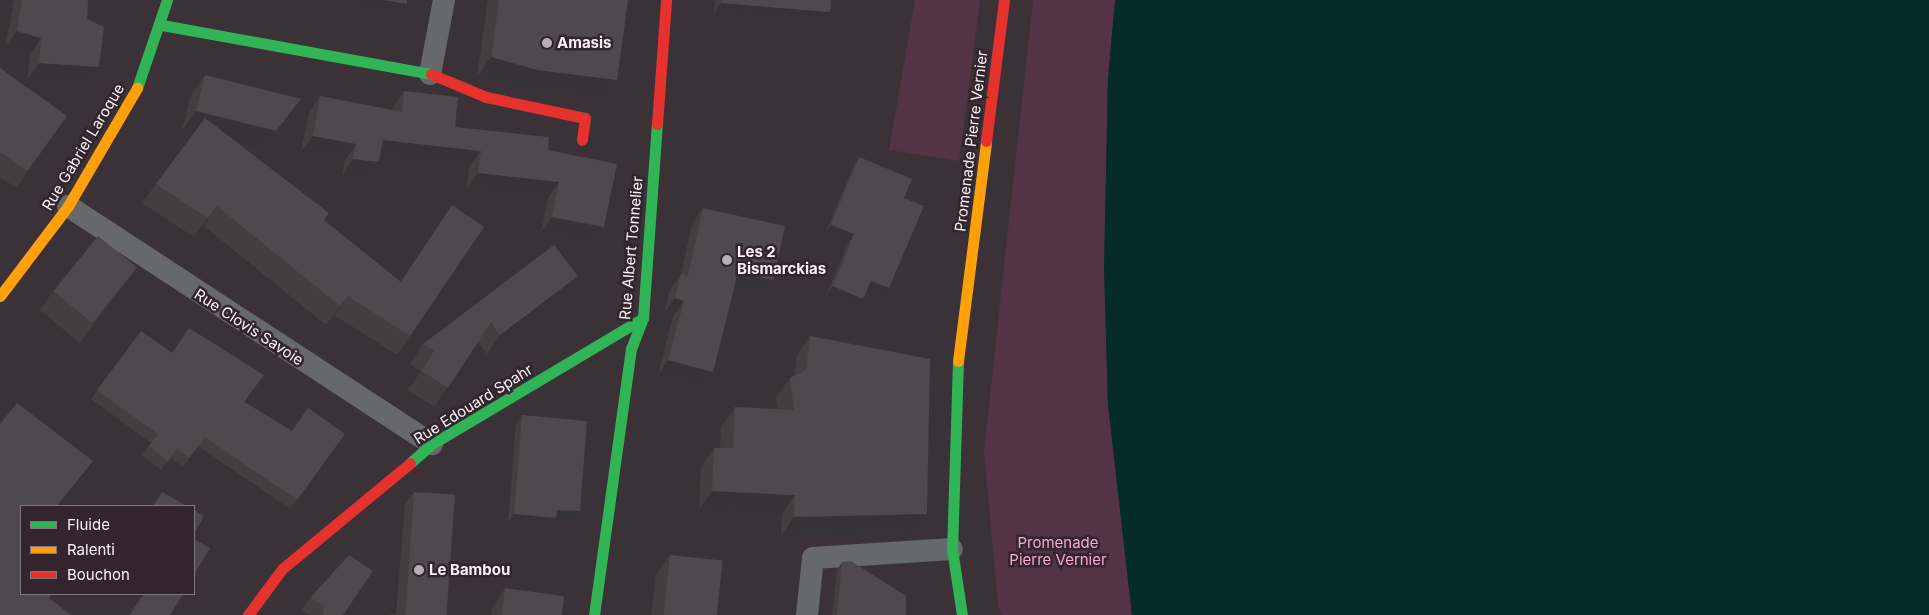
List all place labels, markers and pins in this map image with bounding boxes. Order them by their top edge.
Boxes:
place label: Amasis [557,34,611,52]
marker: Amasis [541,37,553,49]
place label: Les 2 Bismarckias [737,242,826,277]
marker: Les 2 Bismarckias [721,254,733,266]
place label: Le Bambou [429,561,510,579]
marker: Le Bambou [413,564,425,576]

